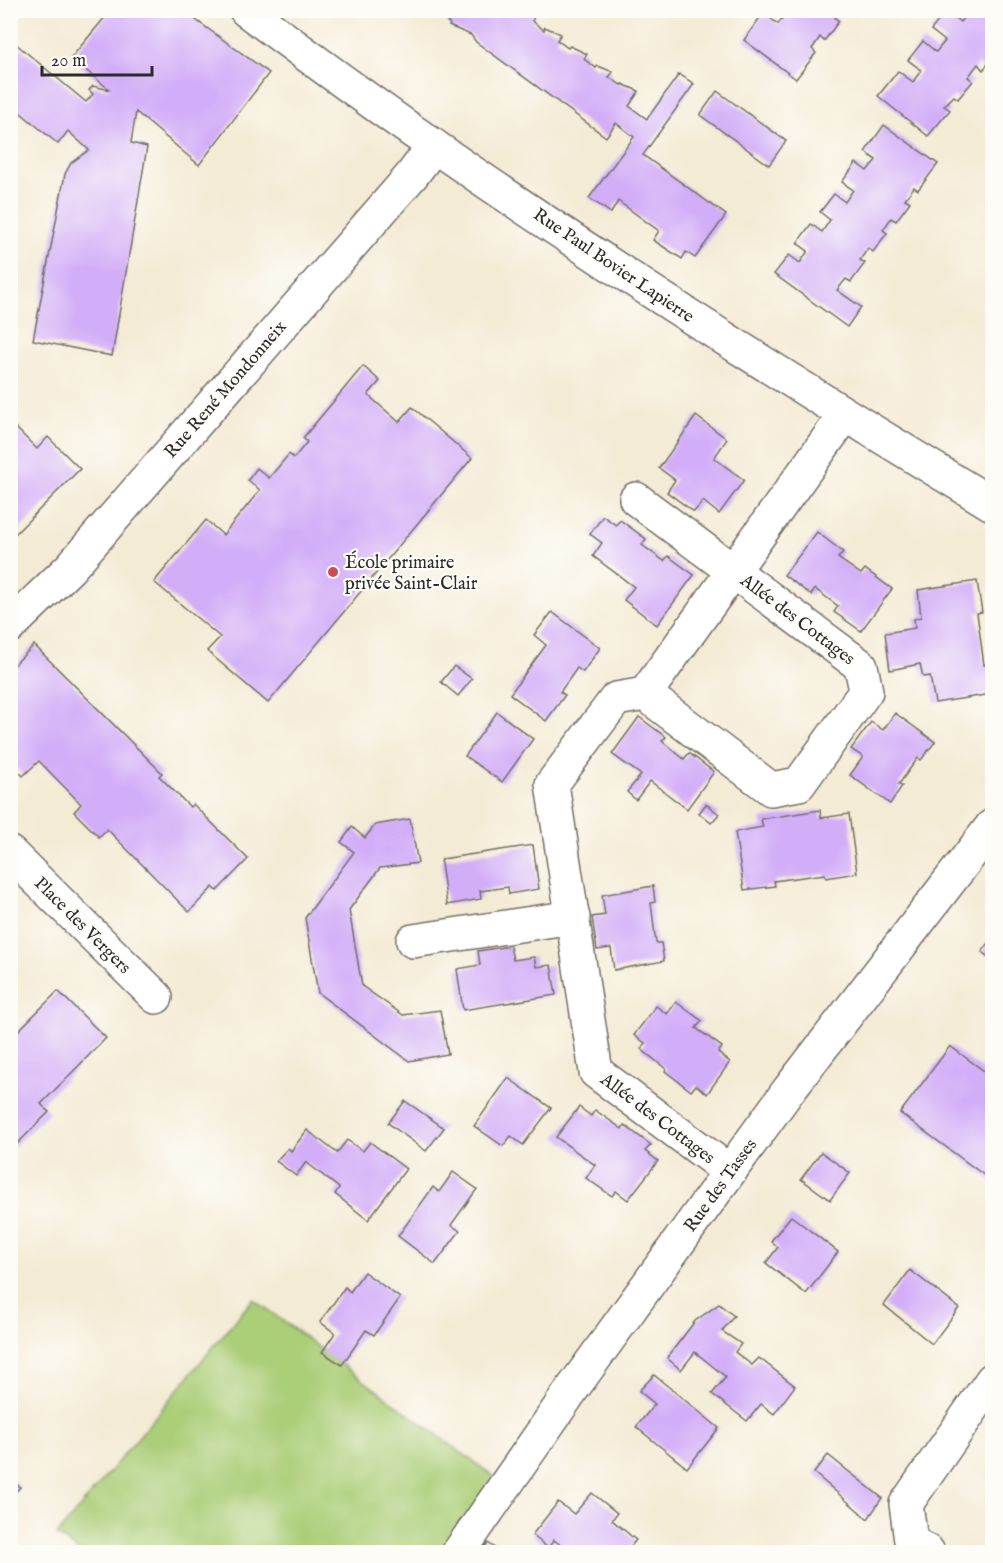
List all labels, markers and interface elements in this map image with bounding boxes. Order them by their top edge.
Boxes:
scale bar [42,39,152,77]
text: 20 m [51,50,86,73]
street label: Rue Paul Bovier Lapierre [528,204,698,329]
street label: Rue René Mondonneix [160,316,292,464]
place label: École primaire privée Saint-Clair [345,550,478,596]
marker: École primaire privée Saint-Clair [326,565,340,579]
street label: Allée des Cottages [734,569,859,671]
street label: Place des Vergers [29,873,135,979]
street label: Allée des Cottages [594,1068,719,1170]
street label: Rue des Tasses [680,1135,763,1237]

